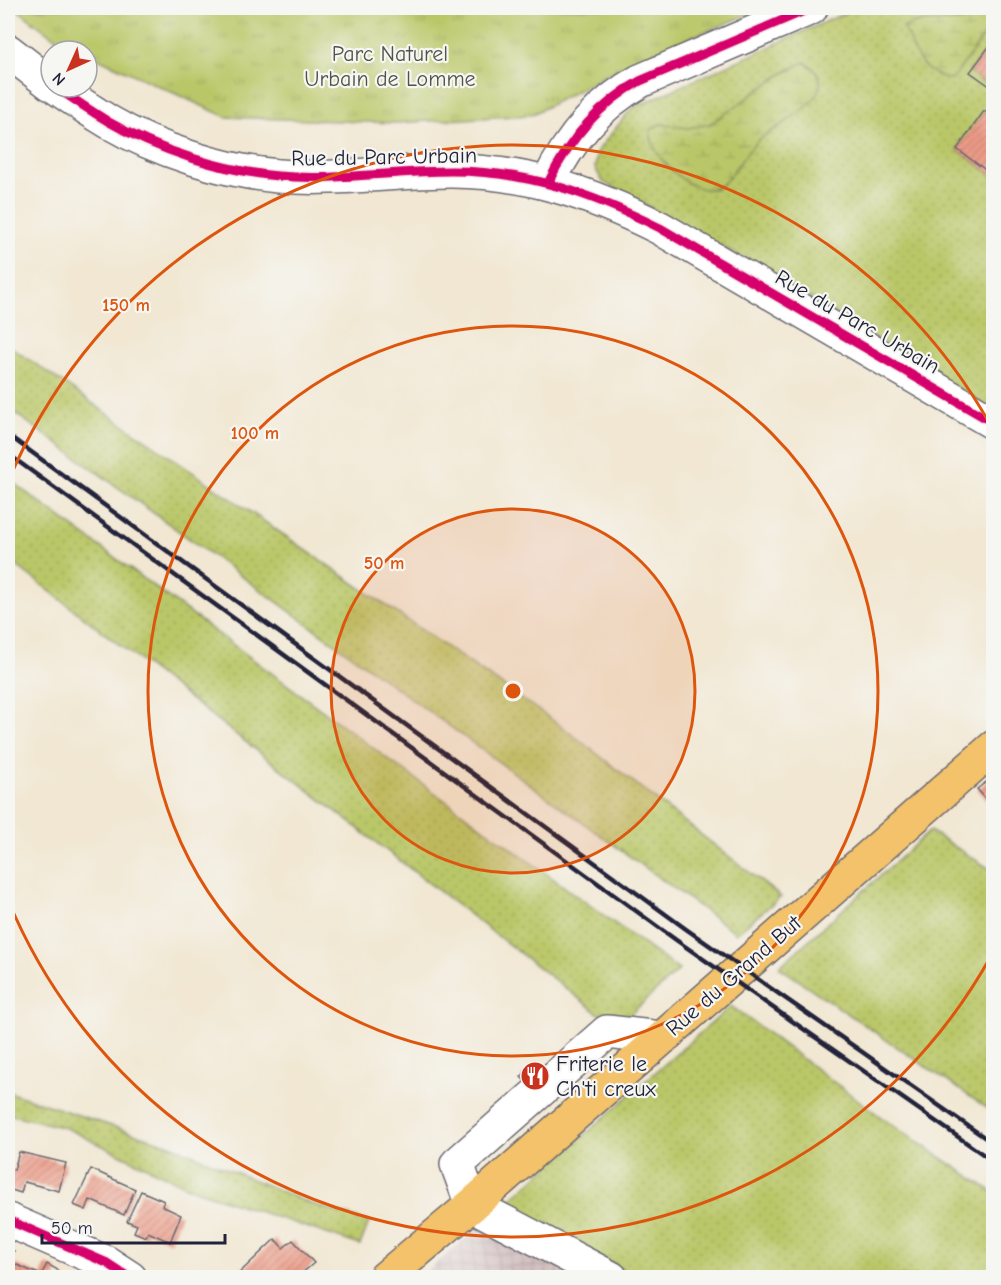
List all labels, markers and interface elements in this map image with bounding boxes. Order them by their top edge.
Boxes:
north arrow [39,39,99,99]
park label: Parc Naturel Urbain de Lomme [304,41,476,92]
text: N [49,69,69,89]
street label: Rue du Parc Urbain [291,142,477,172]
street label: Rue du Parc Urbain [770,264,945,380]
text: 150 m [102,295,150,316]
text: 100 m [231,423,279,444]
text: 50 m [364,553,404,574]
centre of rings [503,681,523,701]
street label: Rue du Grand But [661,909,807,1042]
place label: Friterie le Ch'ti creux [556,1051,656,1102]
restaurant icon: Friterie le Ch'ti creux [519,1060,551,1092]
scale bar [42,1207,225,1245]
text: 50 m [51,1218,93,1239]

